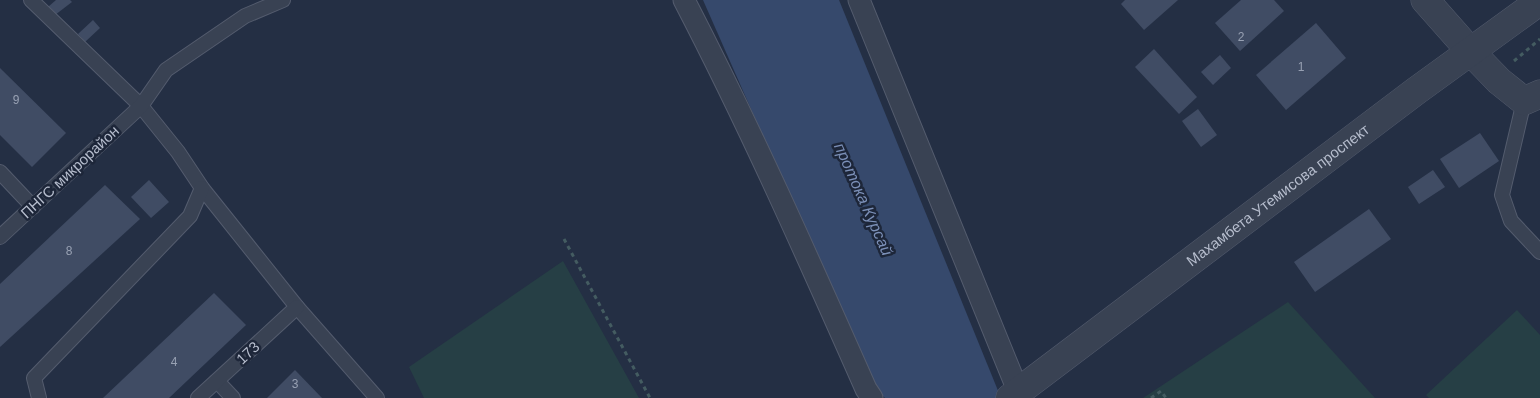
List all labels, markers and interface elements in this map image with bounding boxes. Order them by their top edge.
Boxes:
house number: 2 [1238,30,1245,44]
house number: 1 [1298,60,1305,74]
house number: 9 [13,93,20,107]
street label: Махамбета Утемисова проспект [1183,120,1372,269]
street label: ПНГС микрорайон [17,122,122,221]
water label: протока Курсай [831,140,896,258]
house number: 8 [66,244,73,258]
street label: 173 [233,338,263,367]
house number: 4 [171,355,178,369]
house number: 3 [292,377,299,391]

